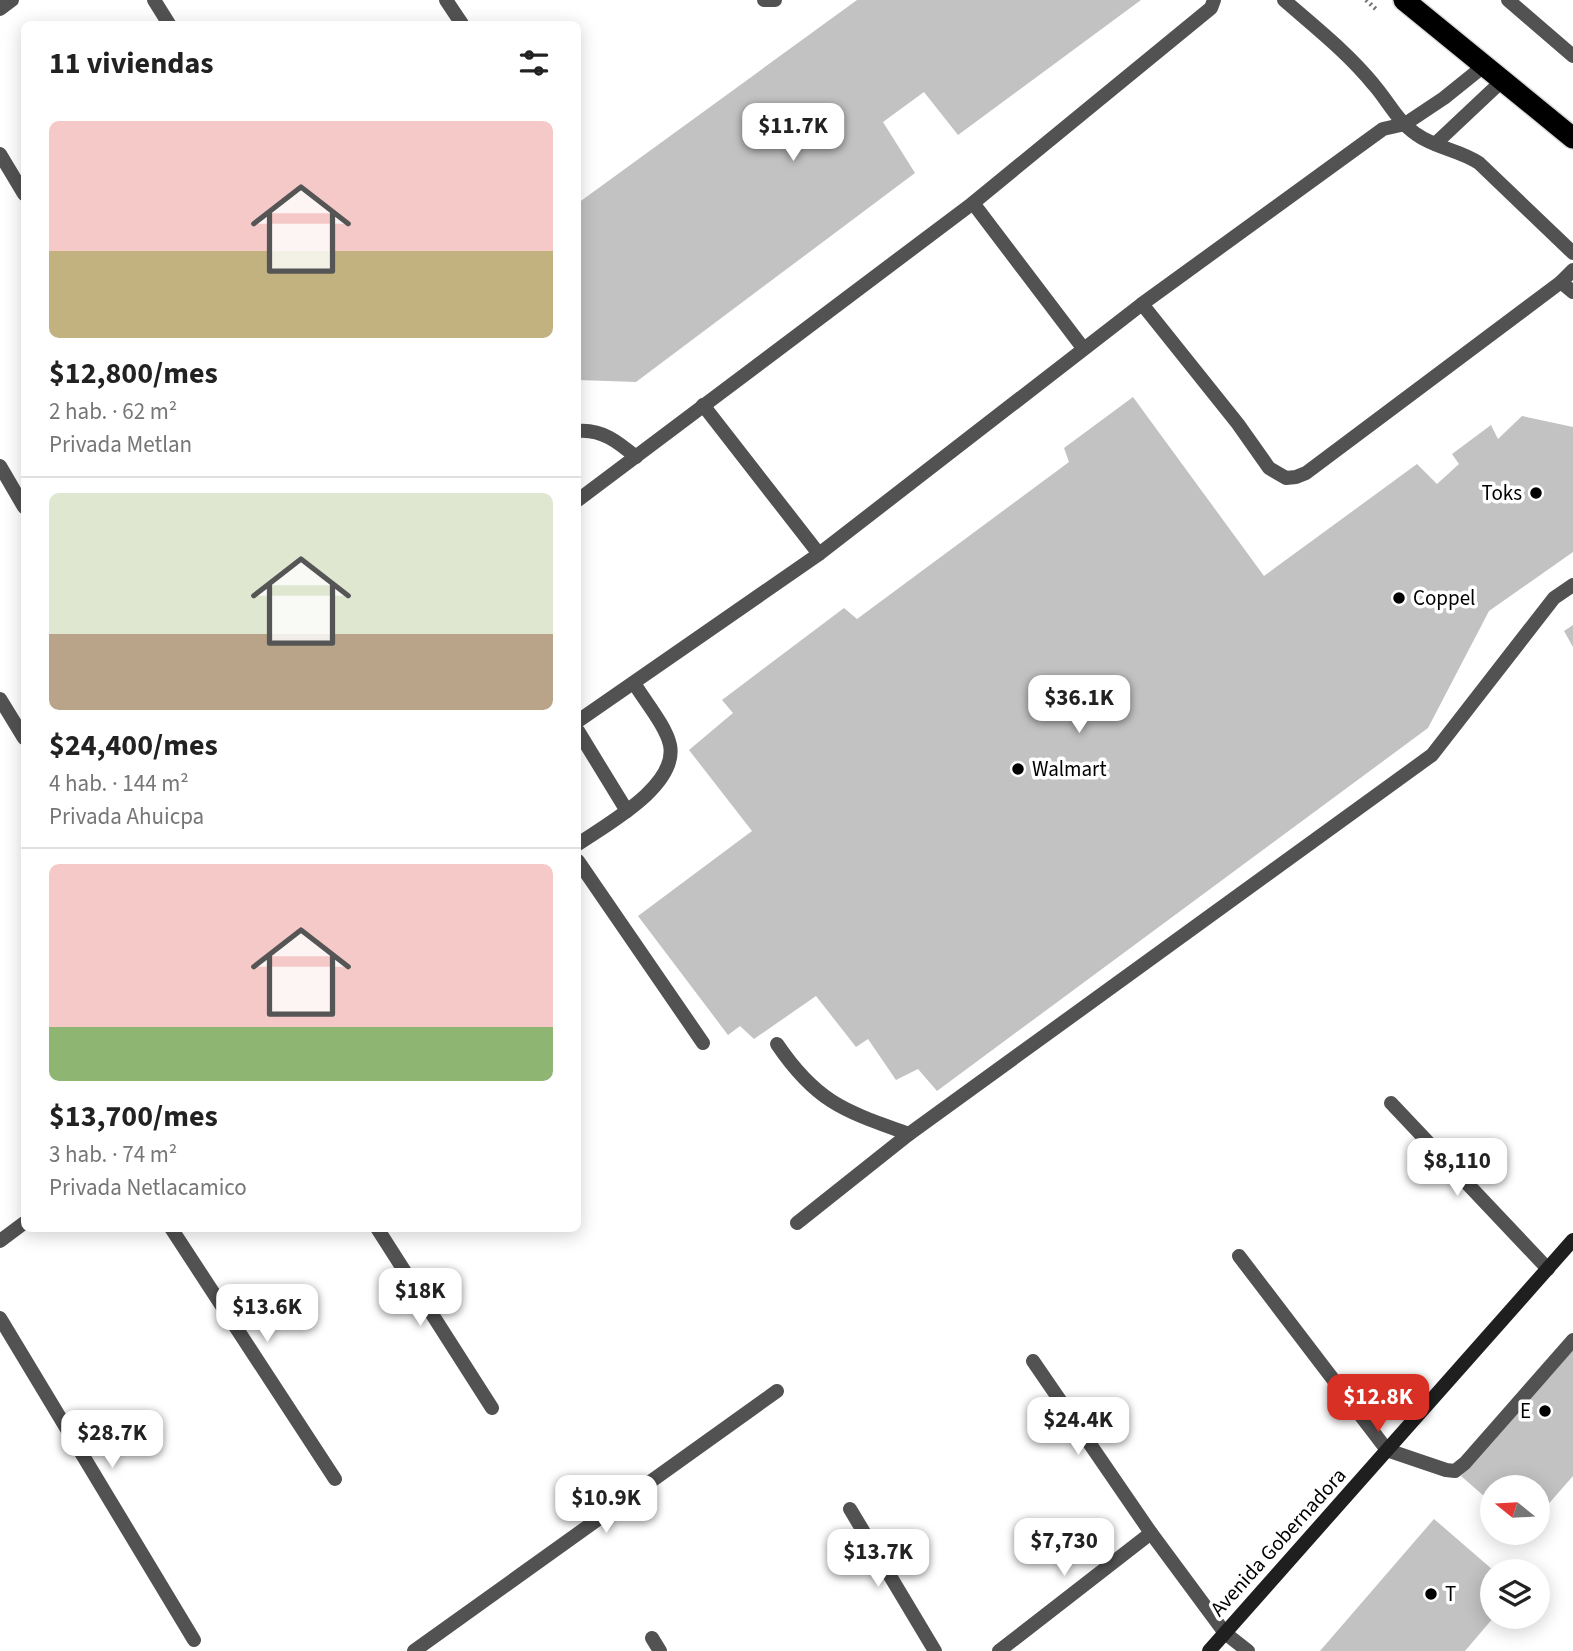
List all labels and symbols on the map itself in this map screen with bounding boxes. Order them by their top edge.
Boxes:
pin: $11.7K [736,104,850,163]
place label: Toks [1482,478,1522,508]
marker: Toks [1528,485,1544,501]
place label: Coppel [1413,583,1475,613]
marker: Coppel [1391,590,1407,606]
pin: $36.1K [1022,676,1136,735]
place label: Walmart [1032,754,1106,784]
marker: Walmart [1010,761,1026,777]
pin: $8,110 [1400,1138,1514,1198]
pin: $18K [379,1268,461,1328]
pin: $13.6K [210,1284,324,1344]
pin: $12.8K [1321,1374,1435,1434]
place label: E [1520,1396,1531,1426]
pin: $24.4K [1021,1398,1135,1457]
marker: E [1537,1403,1553,1419]
pin: $28.7K [55,1410,169,1470]
street label: Avenida Gobernadora [1203,1461,1353,1623]
north arrow [1480,1475,1550,1545]
pin: $10.9K [549,1476,663,1535]
pin: $7,730 [1007,1518,1121,1578]
pin: $13.7K [821,1530,935,1589]
place label: T [1445,1579,1456,1609]
marker: T [1423,1586,1439,1602]

